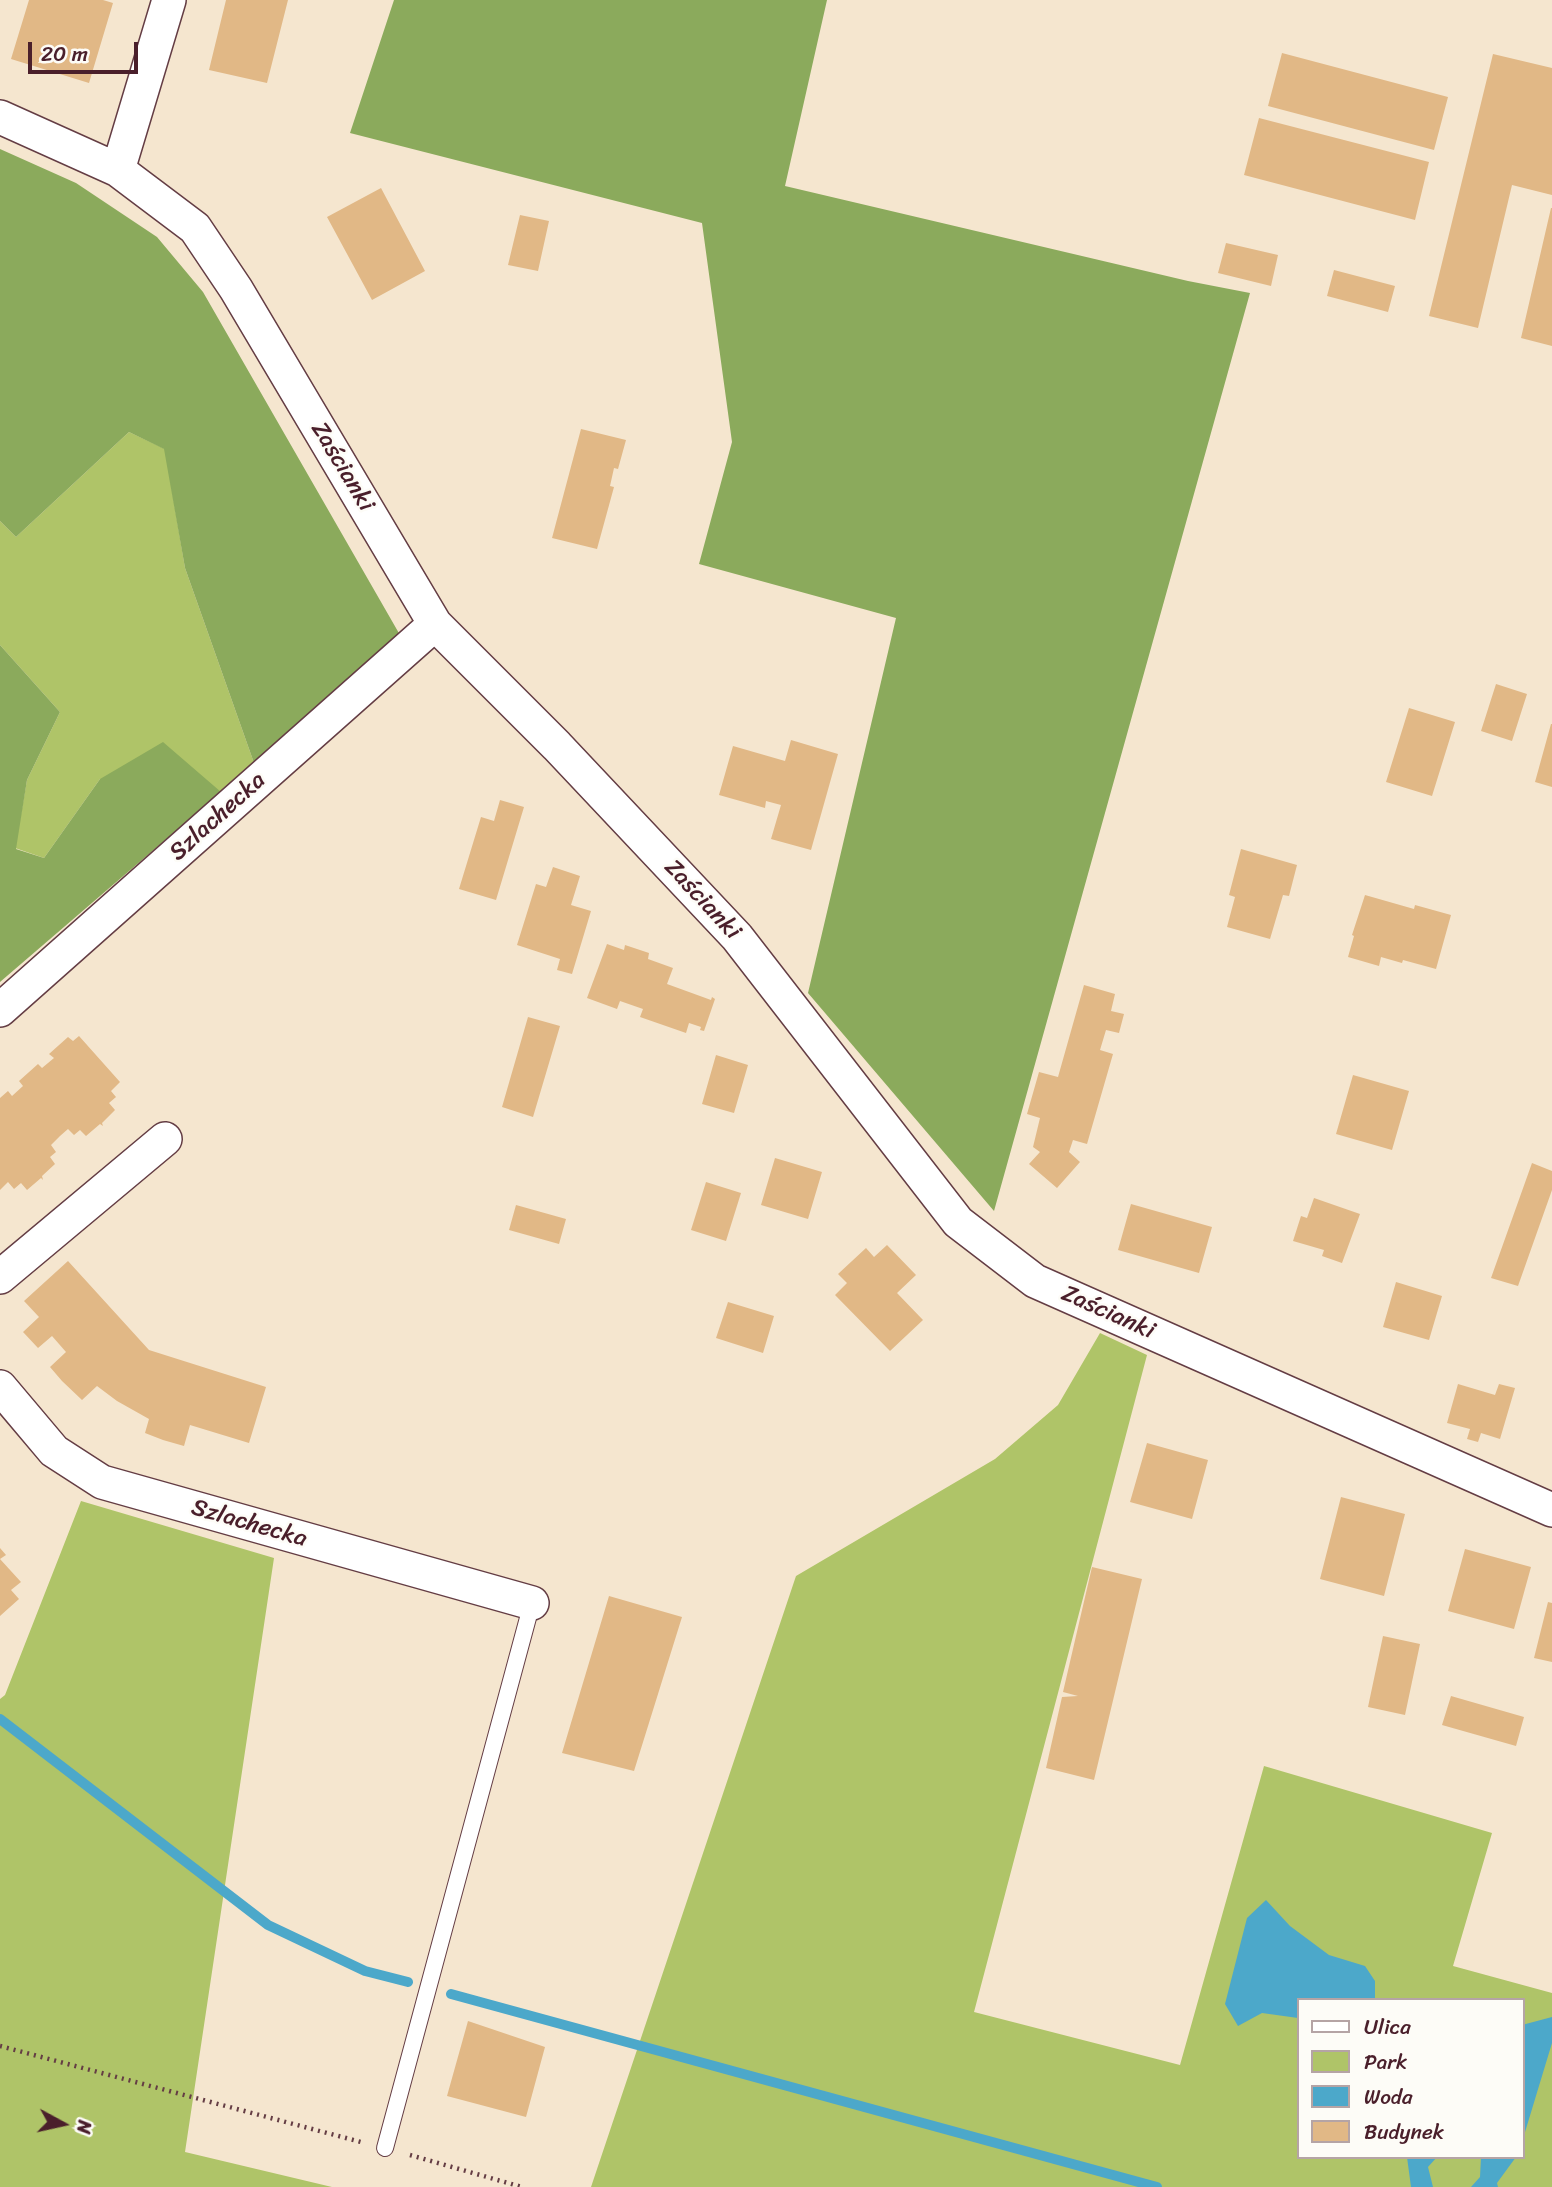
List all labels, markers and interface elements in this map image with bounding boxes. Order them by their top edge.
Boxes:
scale bar [32,28,142,72]
text: 20 m [41,35,88,73]
street label: Zaścianki [304,417,380,517]
street label: Szlachecka [164,766,272,868]
street label: Zaścianki [658,854,746,946]
street label: Zaścianki [1057,1280,1159,1346]
street label: Szlachecka [188,1494,310,1554]
legend [1296,1998,1524,2159]
text: Ulica [1364,2008,1411,2046]
text: Park [1364,2043,1407,2081]
text: Woda [1364,2078,1412,2116]
north arrow [28,2089,98,2159]
text: Budynek [1364,2113,1444,2151]
text: N [67,2118,102,2136]

